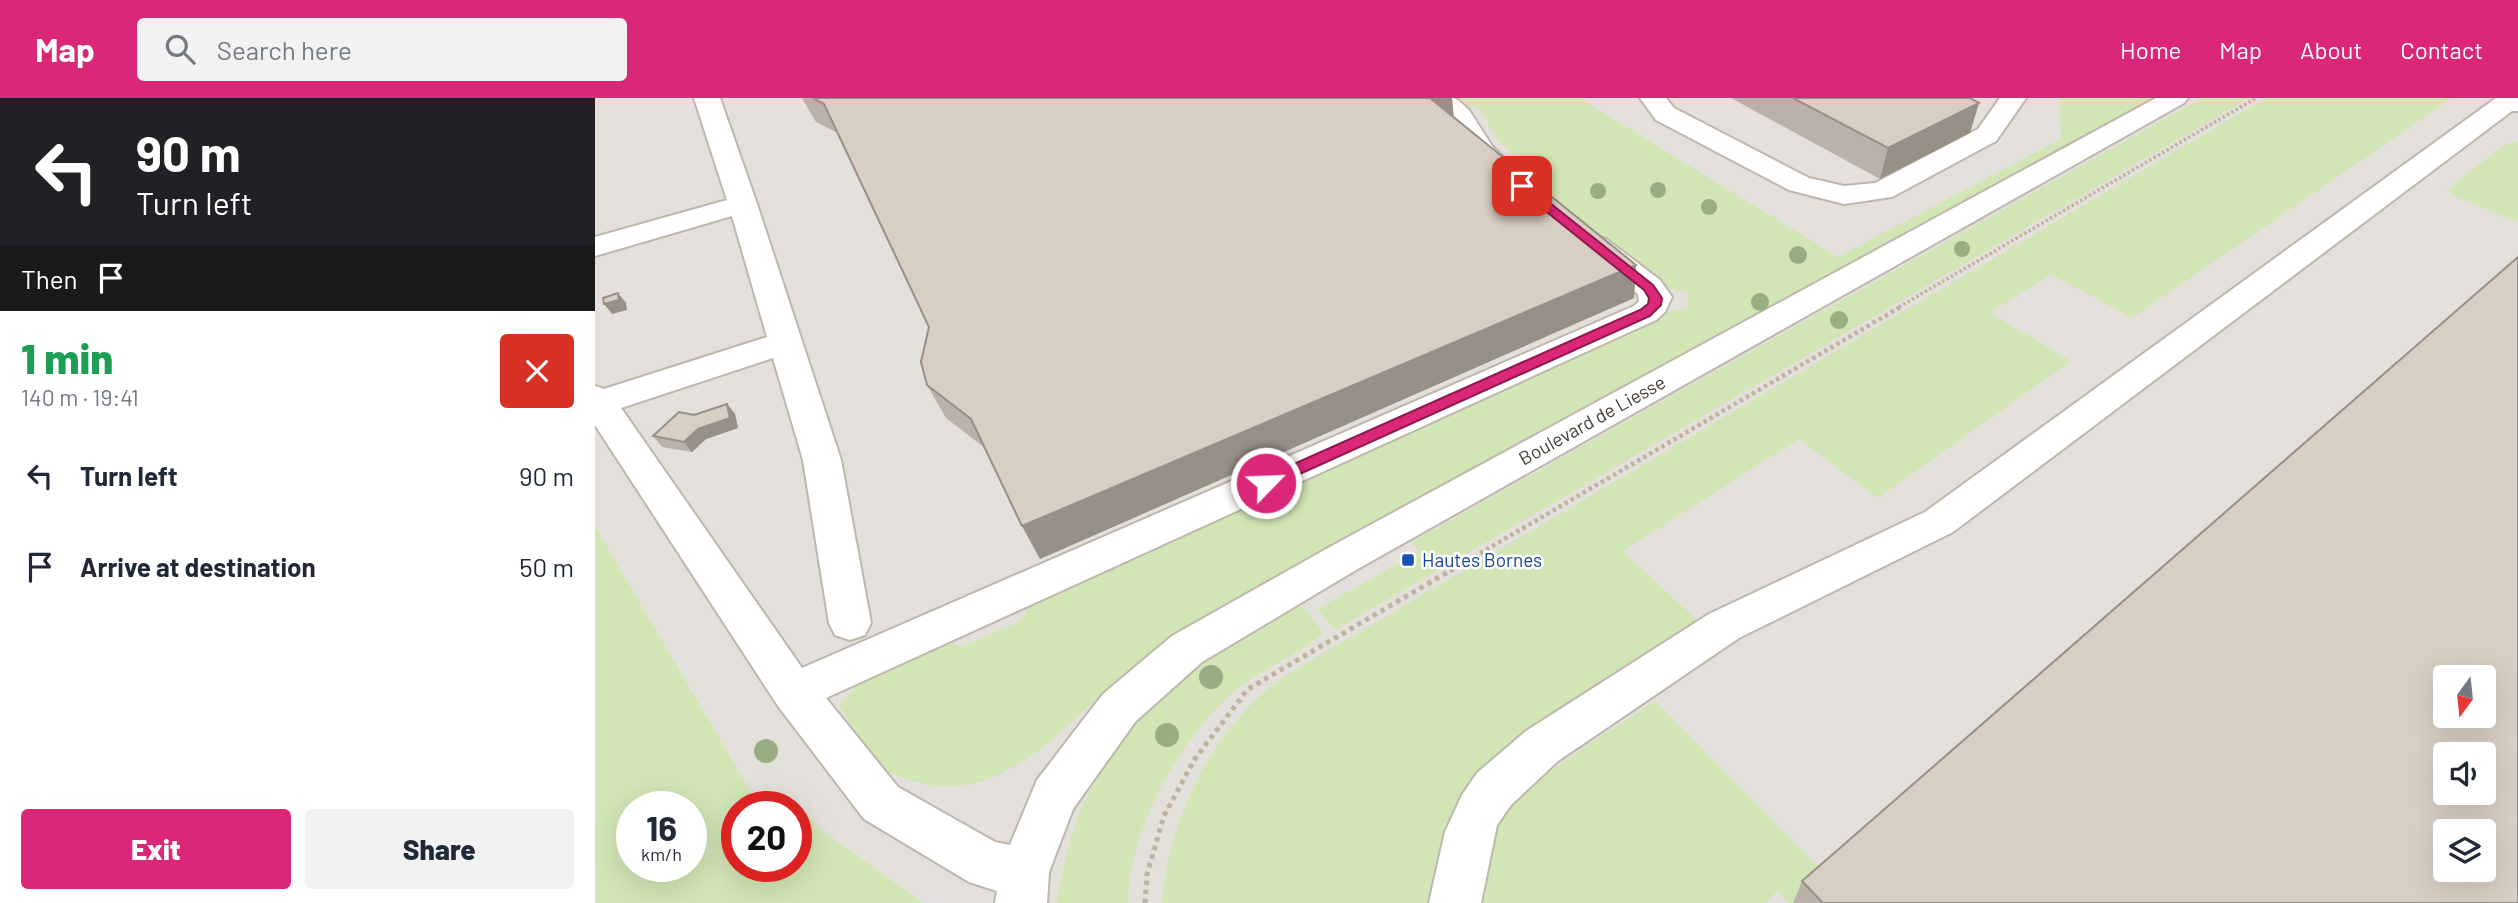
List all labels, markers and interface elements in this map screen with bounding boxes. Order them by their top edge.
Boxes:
search box [137,18,627,81]
text: Map [35,29,95,69]
icon: search [161,30,199,68]
text: Search here [217,34,352,65]
text: Home [2120,35,2181,64]
text: Map [2219,35,2262,64]
text: About [2300,35,2362,64]
text: Contact [2400,35,2483,64]
text: 90 m [136,123,241,182]
icon: left [21,126,112,217]
pin [1492,156,1552,216]
icon: arrive [1503,167,1541,205]
text: Turn left [136,183,253,221]
icon: arrive [92,259,130,297]
text: Then [21,263,78,294]
text: 1 min [21,332,113,382]
button: close [500,334,574,408]
street label: Boulevard de Liesse [1514,370,1669,469]
text: 140 m · 19:41 [21,383,139,411]
position arrow [1229,446,1303,520]
icon: left [21,457,59,495]
text: Turn left [80,460,178,491]
text: 90 m [519,460,574,491]
icon: arrive [21,548,59,586]
place label: Hautes Bornes [1422,548,1542,571]
text: Arrive at destination [80,551,316,582]
text: 50 m [519,551,574,582]
marker: Hautes Bornes [1400,552,1416,568]
north arrow [2433,665,2495,728]
map controls [2433,665,2496,882]
button: sound [2433,742,2496,805]
speed limit sign: 20 [721,791,812,882]
text: 16 [646,806,677,848]
button: Exit [21,809,291,889]
button: Share [305,809,574,889]
button: layers [2433,819,2496,882]
text: km/h [641,843,682,865]

